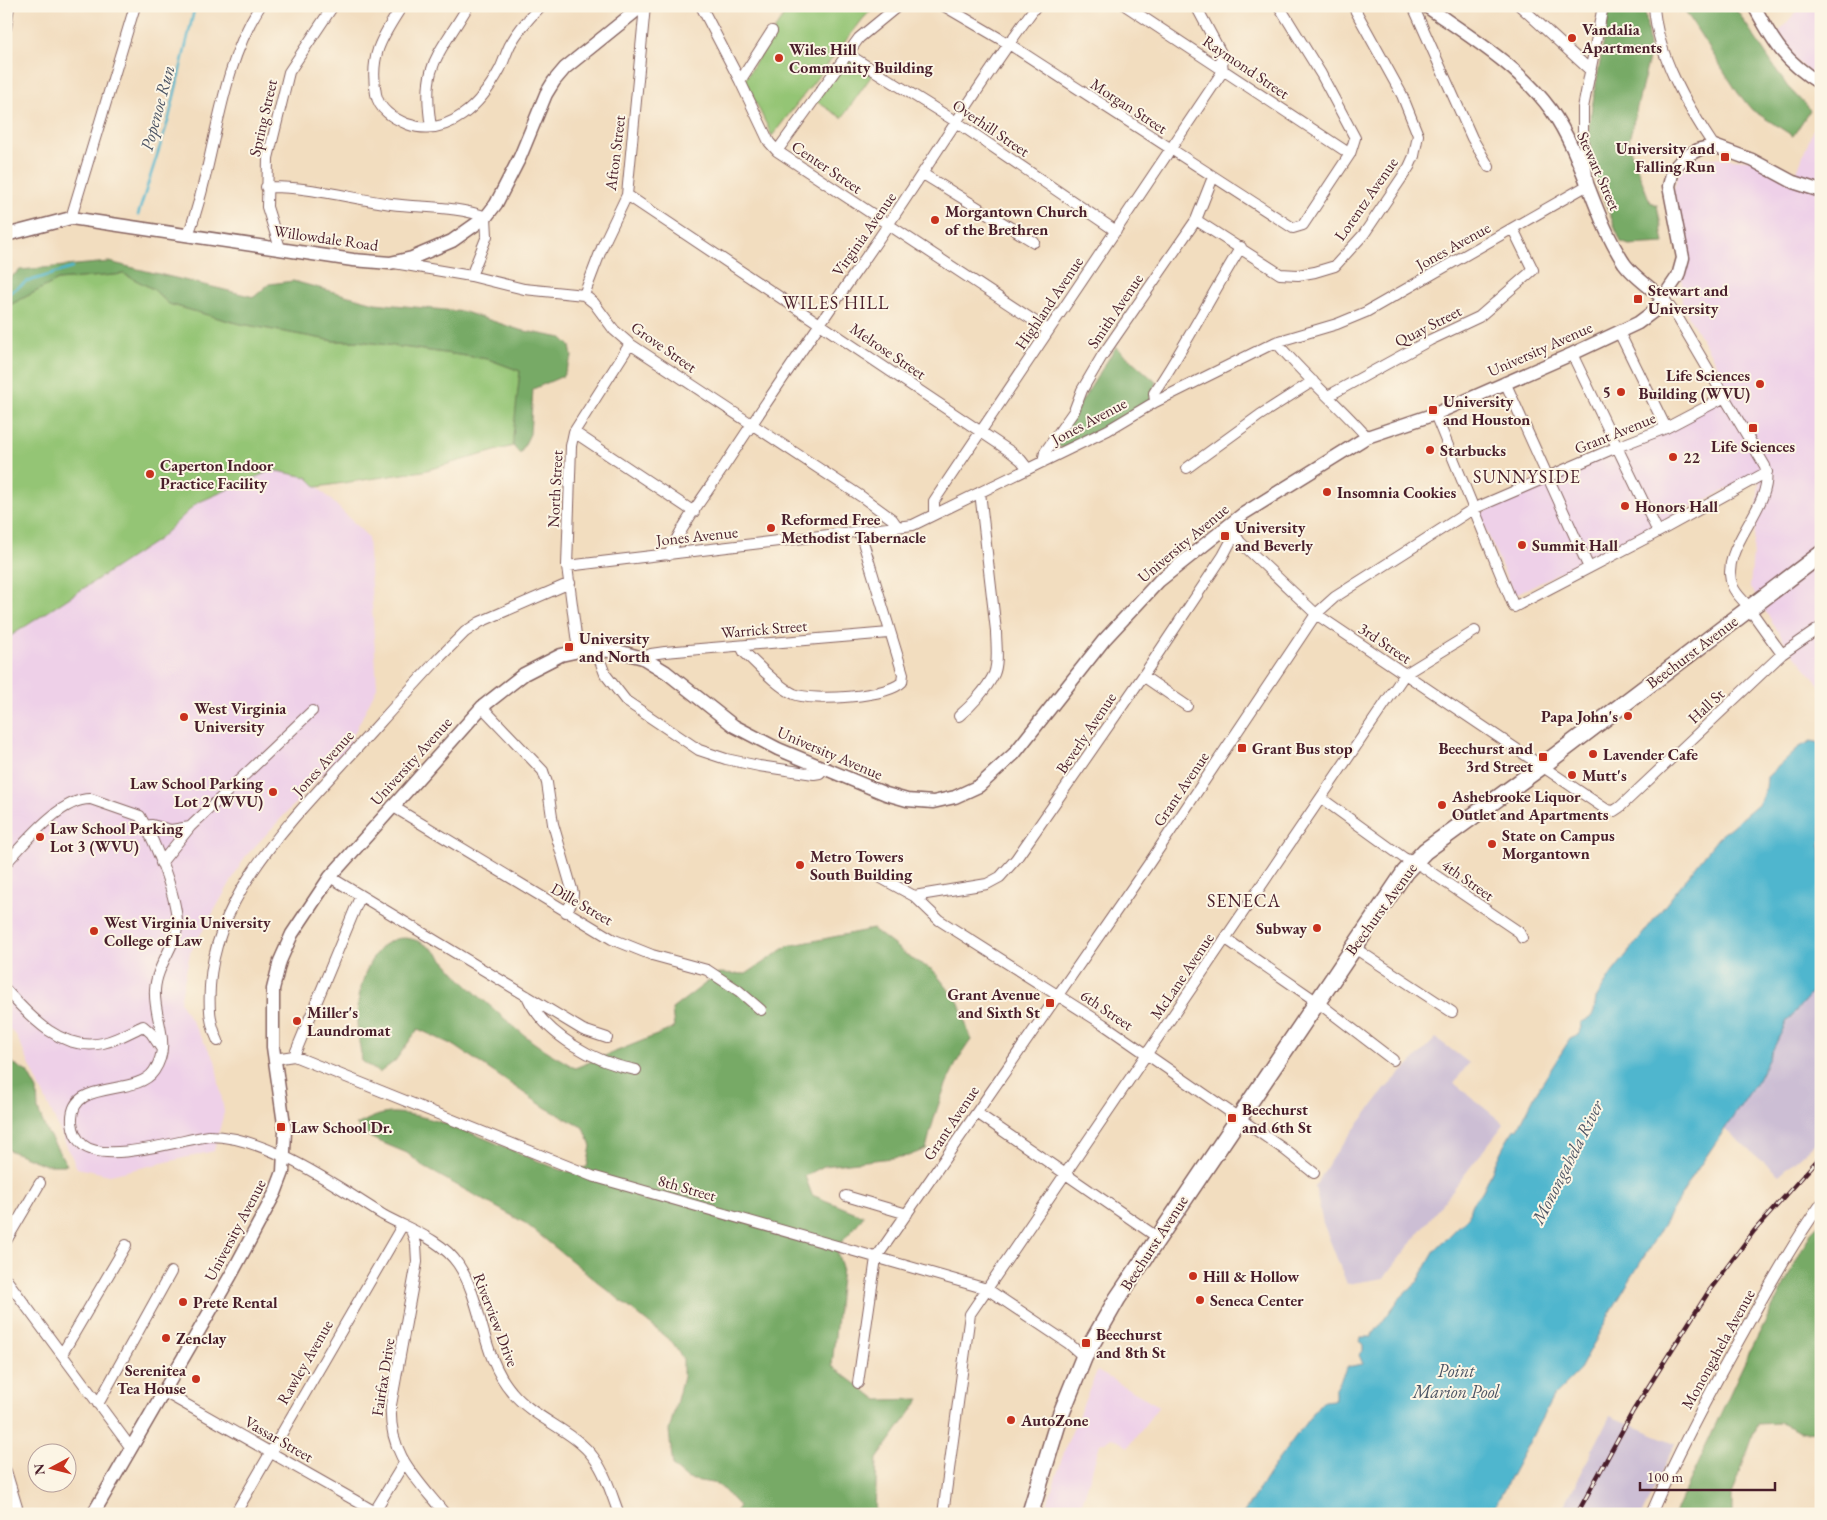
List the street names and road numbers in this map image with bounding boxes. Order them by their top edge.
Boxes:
street label: Raymond Street [1199,30,1293,104]
street label: Morgan Street [1087,73,1171,139]
street label: Spring Street [244,77,282,159]
street label: Overhill Street [948,95,1034,161]
street label: Afton Street [600,114,630,193]
street label: Stewart Street [1572,128,1626,214]
street label: Center Street [788,136,866,198]
street label: Lorentz Avenue [1329,153,1403,245]
street label: Virginia Avenue [827,188,901,280]
street label: Jones Avenue [1410,217,1494,276]
street label: Willowdale Road [272,220,381,256]
street label: Highland Avenue [1010,252,1088,354]
street label: Smith Avenue [1082,269,1148,353]
street label: Quay Street [1391,300,1465,352]
street label: Grove Street [627,317,701,377]
street label: University Avenue [1484,317,1596,381]
street label: Melrose Street [846,318,930,384]
street label: Jones Avenue [1046,392,1130,451]
street label: Grant Avenue [1571,407,1659,459]
street label: North Street [542,450,568,528]
street label: University Avenue [1133,499,1233,587]
street label: Jones Avenue [653,521,739,551]
street label: Beechurst Avenue [1642,611,1742,693]
street label: Warrick Street [720,615,808,643]
street label: 3rd Street [1354,618,1416,668]
street label: Hall St [1683,684,1729,728]
street label: Beverly Avenue [1051,688,1121,778]
street label: University Avenue [366,712,456,810]
street label: University Avenue [774,721,886,785]
street label: Jones Avenue [286,725,358,802]
street label: Grant Avenue [1148,747,1214,831]
street label: 4th Street [1438,854,1498,906]
street label: Beechurst Avenue [1340,859,1422,959]
street label: Dille Street [547,878,617,930]
street label: McLane Avenue [1145,929,1219,1023]
street label: 6th Street [1077,985,1137,1035]
street label: Grant Avenue [918,1081,984,1165]
street label: 8th Street [656,1170,718,1206]
street label: University Avenue [199,1175,271,1285]
street label: Beechurst Avenue [1115,1191,1193,1295]
street label: Riverview Drive [468,1270,524,1370]
street label: Monongahela Avenue [1676,1285,1760,1413]
street label: Rawley Avenue [272,1316,338,1408]
street label: Fairfax Drive [366,1336,400,1418]
street label: Vassar Street [241,1411,317,1467]

